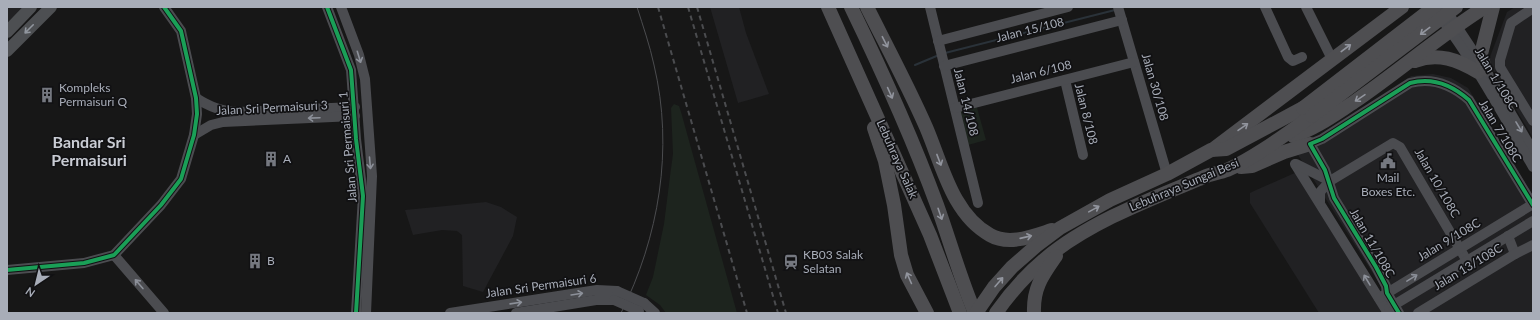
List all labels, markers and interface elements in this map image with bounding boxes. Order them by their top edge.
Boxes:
street label: Jalan 15/108 [994,14,1065,45]
one-way arrow [24,24,34,34]
one-way arrow [1419,26,1430,35]
one-way arrow [882,35,889,47]
one-way arrow [1341,44,1352,52]
street label: Jalan 1/108C [1472,45,1521,113]
one-way arrow [356,50,363,63]
street label: Jalan 30/108 [1139,51,1172,122]
street label: Jalan 6/108 [1009,57,1073,86]
street label: Jalan 14/108 [951,66,982,137]
place label: Kompleks Permaisuri Q [59,80,128,109]
street label: Jalan 8/108 [1072,82,1101,146]
building icon: Kompleks Permaisuri Q [38,86,56,104]
one-way arrow [887,87,894,99]
street label: Jalan Sri Permaisuri 1 [335,91,360,203]
one-way arrow [1354,94,1366,102]
street label: Jalan Sri Permaisuri 3 [216,97,328,118]
street label: Jalan 7/108C [1476,97,1525,165]
one-way arrow [308,114,321,122]
street label: Lebuhraya Salak [873,117,922,201]
one-way arrow [1516,121,1524,133]
one-way arrow [1237,123,1248,131]
district label: Bandar Sri Permaisuri [51,132,127,169]
street label: Jalan 10/108C [1412,145,1463,220]
building icon: A [262,150,280,168]
place label: A [283,151,292,166]
public building icon: Mail Boxes Etc. [1379,152,1397,170]
one-way arrow [935,153,943,165]
street label: Lebuhraya Sungai Besi [1127,155,1241,214]
one-way arrow [367,157,374,170]
place label: Mail Boxes Etc. [1361,170,1415,199]
one-way arrow [1088,205,1100,213]
street label: Jalan 11/108C [1347,205,1398,280]
one-way arrow [936,207,944,219]
street label: Jalan 9/108C [1415,215,1483,264]
one-way arrow [1019,233,1032,241]
street label: Jalan 13/108C [1431,240,1505,293]
place label: KB03 Salak Selatan [803,247,864,276]
building icon: B [246,252,264,270]
place label: B [267,253,275,268]
station icon: KB03 Salak Selatan [782,253,800,271]
north arrow [16,264,56,304]
street label: Jalan Sri Permaisuri 6 [485,270,597,301]
one-way arrow [905,272,912,284]
one-way arrow [1362,274,1370,286]
one-way arrow [1406,274,1417,282]
one-way arrow [995,276,1004,287]
one-way arrow [134,279,144,289]
text: N [23,285,37,300]
one-way arrow [571,290,584,298]
one-way arrow [509,299,522,307]

